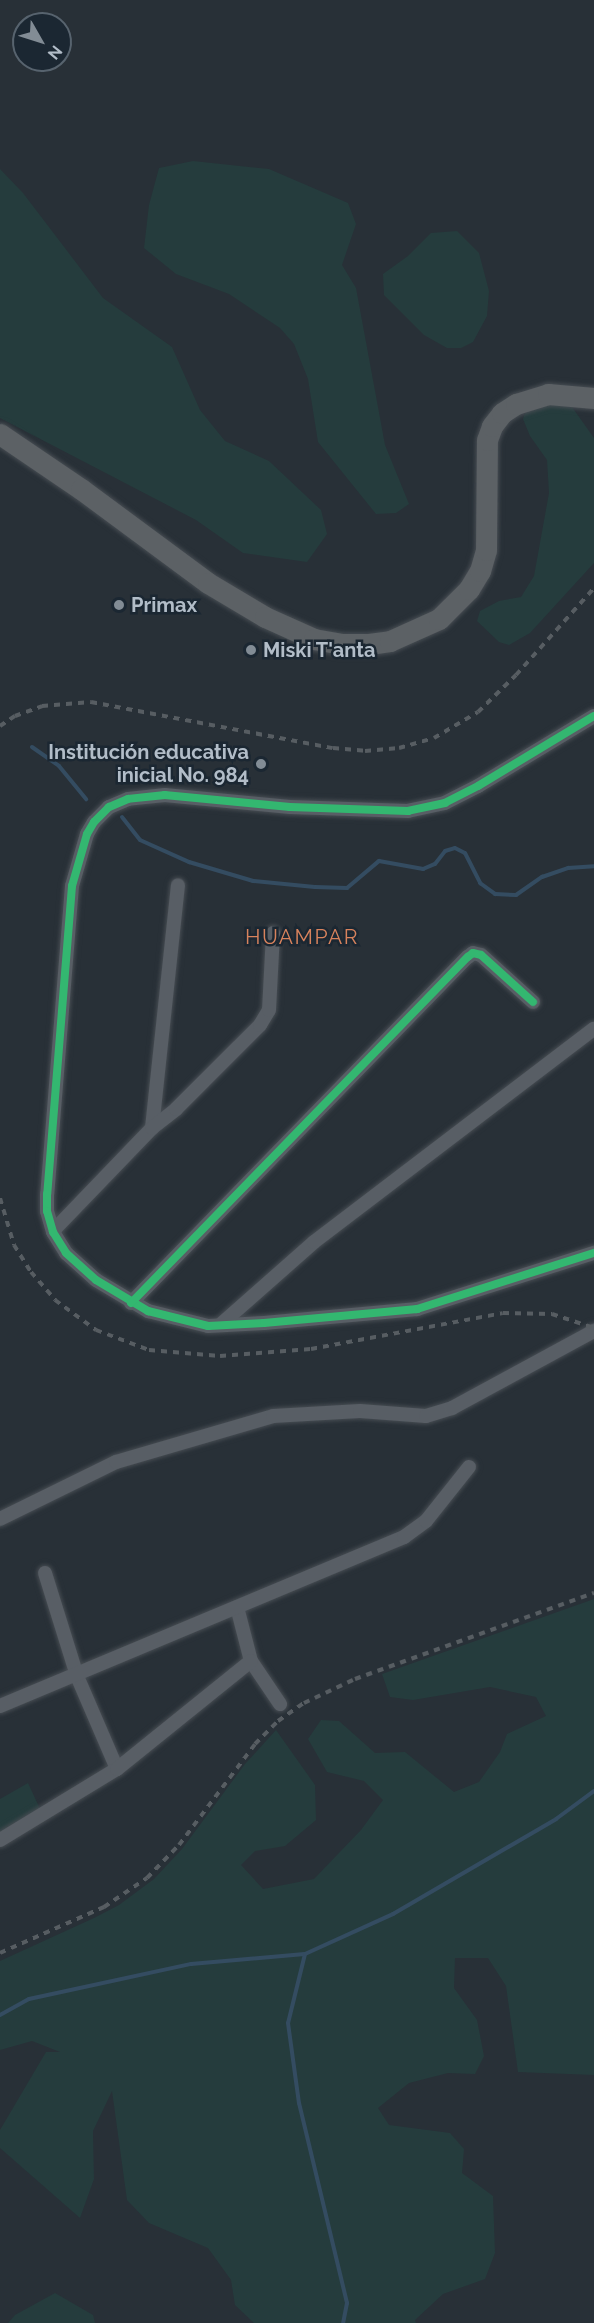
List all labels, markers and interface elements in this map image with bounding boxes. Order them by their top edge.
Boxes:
north arrow [12,12,72,72]
text: N [44,42,66,63]
place label: Primax [131,593,197,617]
marker: Primax [112,598,126,612]
place label: Miski T'anta [263,638,376,662]
marker: Miski T'anta [244,643,258,657]
place label: Institución educativa inicial No. 984 [48,740,249,787]
marker: Institución educativa inicial No. 984 [254,757,268,771]
district label: HUAMPAR [245,924,359,950]

